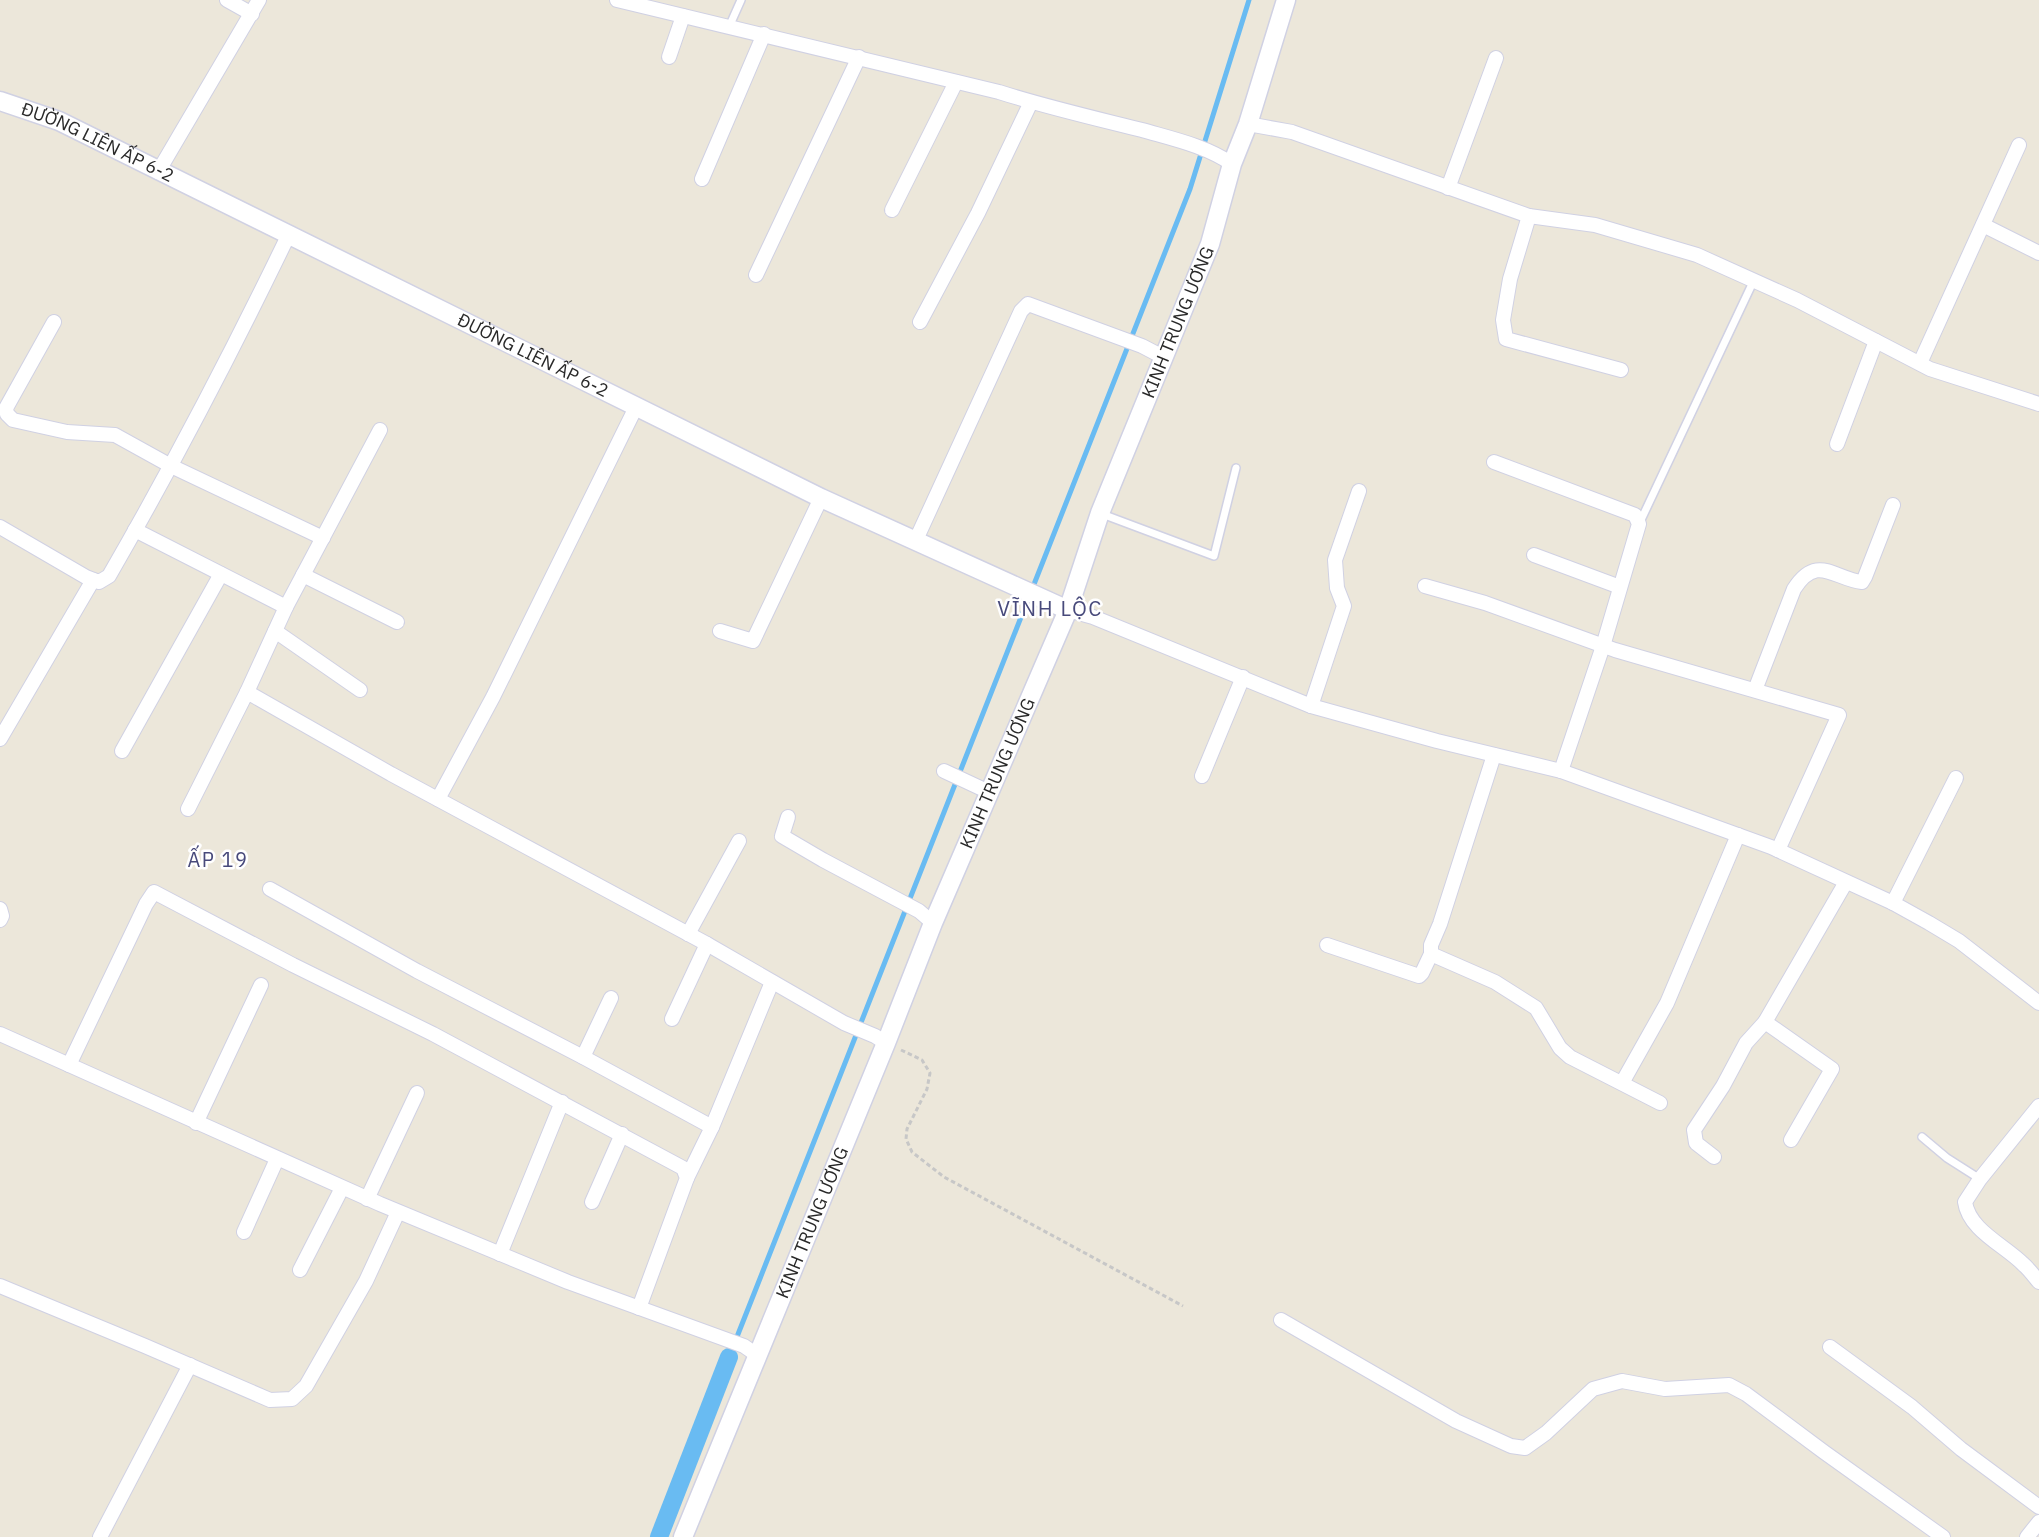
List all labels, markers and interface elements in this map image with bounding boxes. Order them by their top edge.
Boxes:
street label: ĐƯỜNG LIÊN ẤP 6-2 [18,97,178,187]
street label: KINH TRUNG ƯƠNG [1136,243,1219,401]
street label: ĐƯỜNG LIÊN ẤP 6-2 [454,308,613,402]
district label: VĨNH LỘC [997,594,1103,622]
street label: KINH TRUNG ƯƠNG [954,694,1040,852]
district label: ẤP 19 [187,844,249,873]
street label: KINH TRUNG ƯƠNG [770,1143,853,1302]

